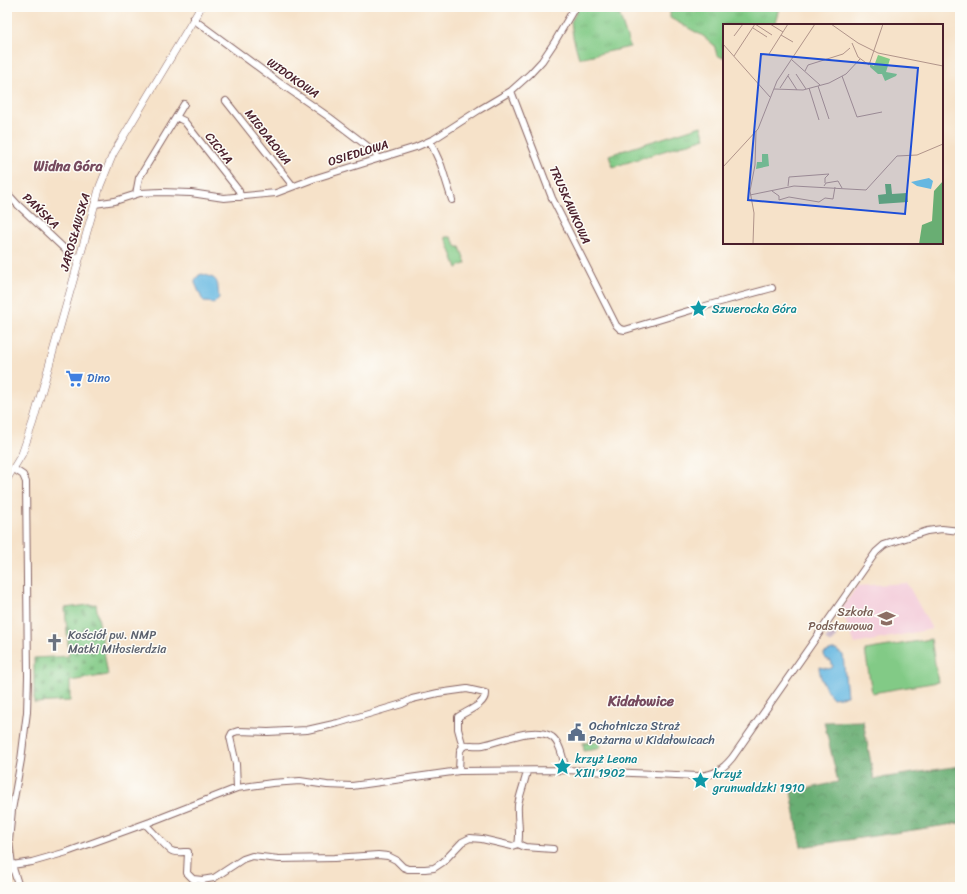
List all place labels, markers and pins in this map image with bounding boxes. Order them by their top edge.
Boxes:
place label: Szwerocka Góra [712,298,797,320]
place icon: Szwerocka Góra [689,299,709,319]
place label: Dino [87,367,110,389]
supermarket icon: Dino [64,368,84,388]
place label: Szkoła Podstawowa [808,601,874,637]
school or university icon: Szkoła Podstawowa [876,609,896,629]
place label: Kościół pw. NMP Matki Miłosierdzia [68,624,167,660]
church icon: Kościół pw. NMP Matki Miłosierdzia [45,632,65,652]
place label: Ochotnicza Straż Pożarna w Kidałowicach [589,715,715,751]
public building icon: Ochotnicza Straż Pożarna w Kidałowicach [566,723,586,743]
place label: krzyż Leona XIII 1902 [574,748,637,784]
place icon: krzyż Leona XIII 1902 [552,756,572,776]
place label: krzyż grunwaldzki 1910 [712,763,805,799]
place icon: krzyż grunwaldzki 1910 [690,771,710,791]

